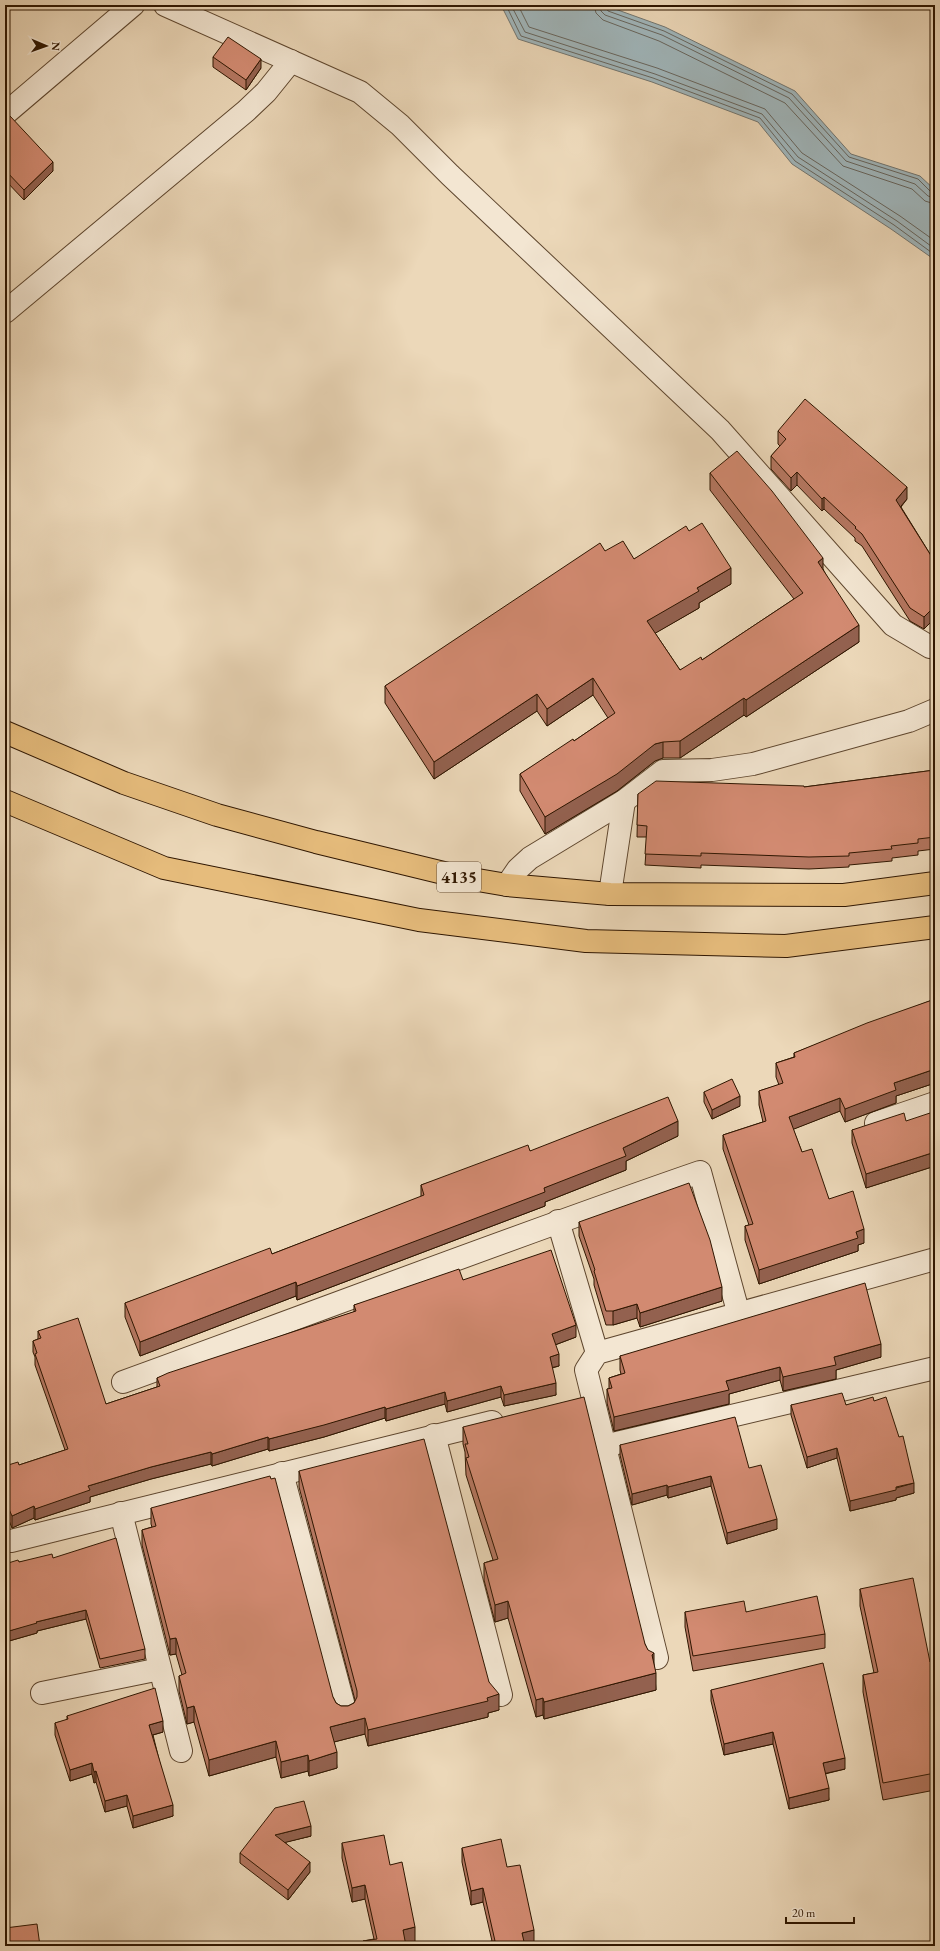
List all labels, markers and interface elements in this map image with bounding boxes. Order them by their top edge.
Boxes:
north arrow [26,26,66,66]
text: N [49,42,63,51]
road number: 4135 [437,862,481,892]
scale bar [786,1899,854,1925]
text: 20 m [792,1905,816,1921]

